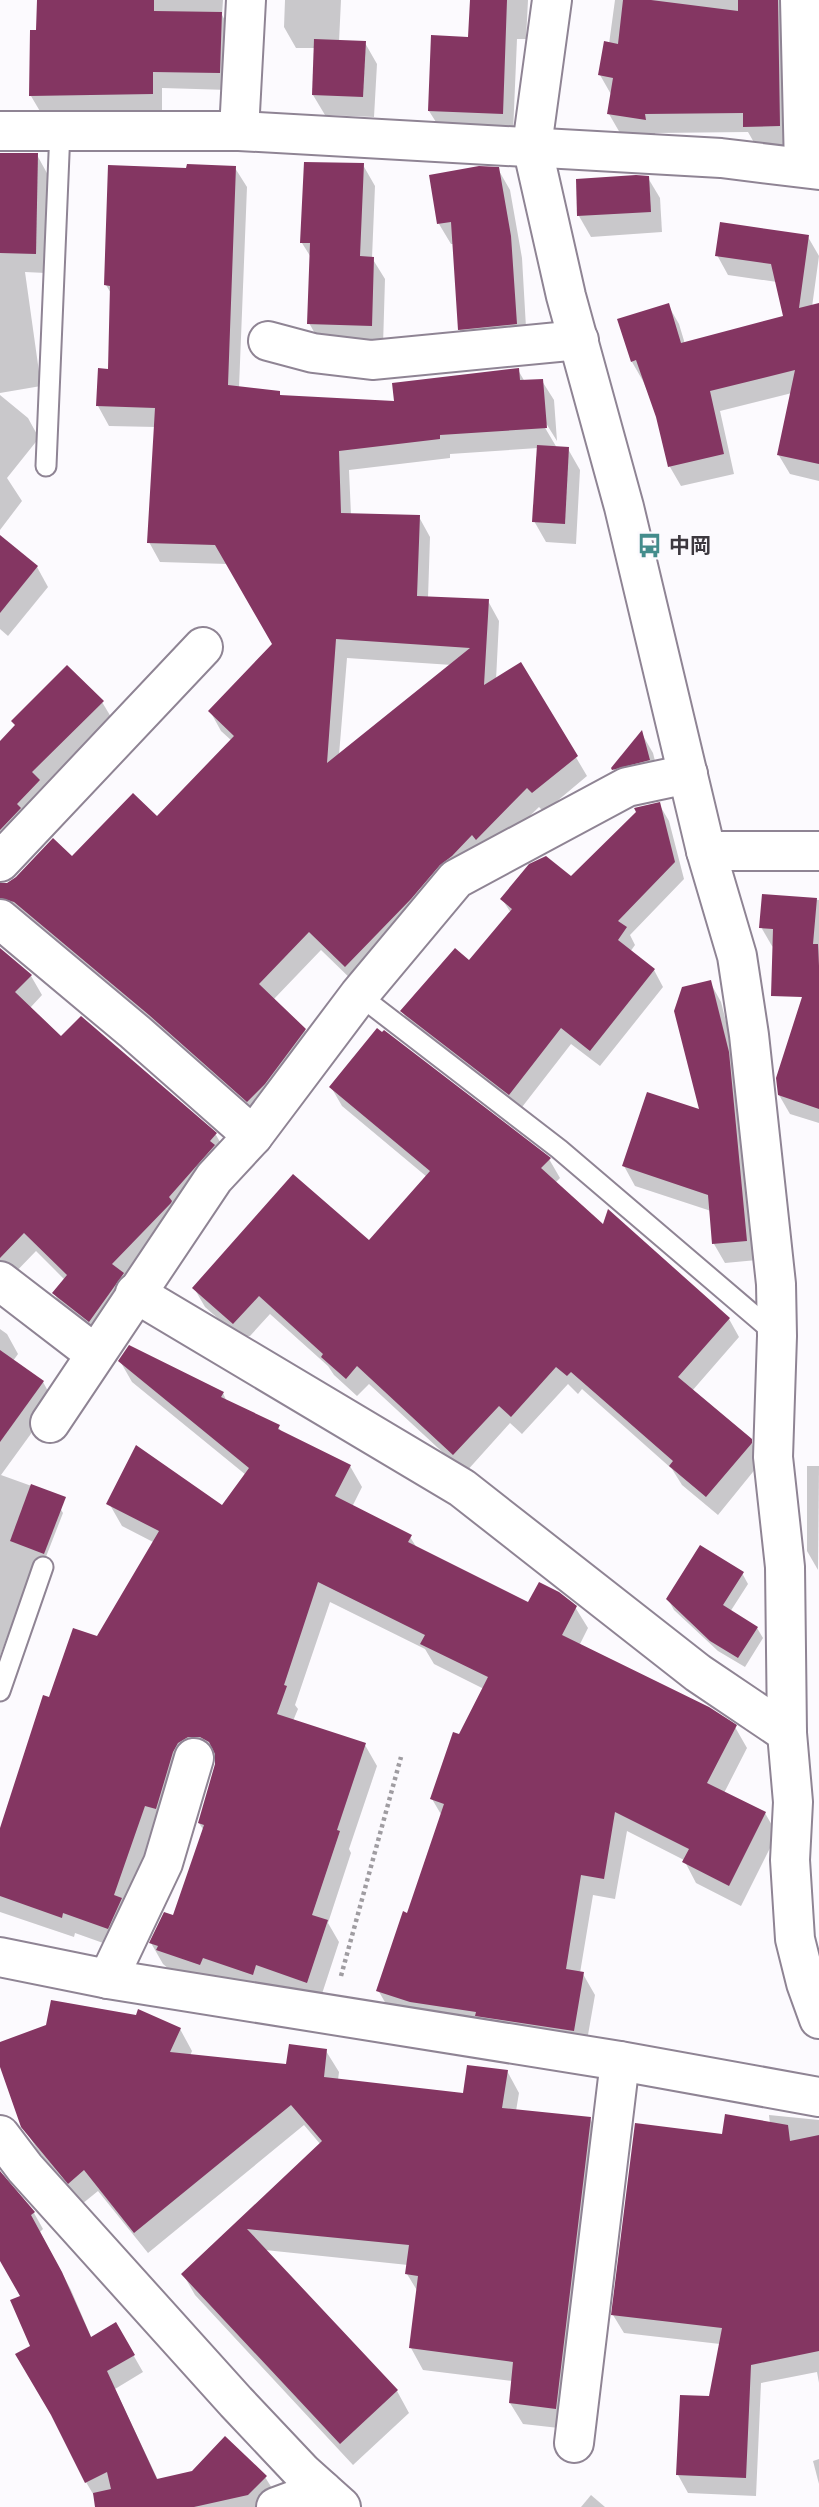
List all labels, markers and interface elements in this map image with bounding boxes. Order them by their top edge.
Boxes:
bus stop icon: 中岡 [635,532,663,560]
place label: 中岡 [669,533,711,559]

